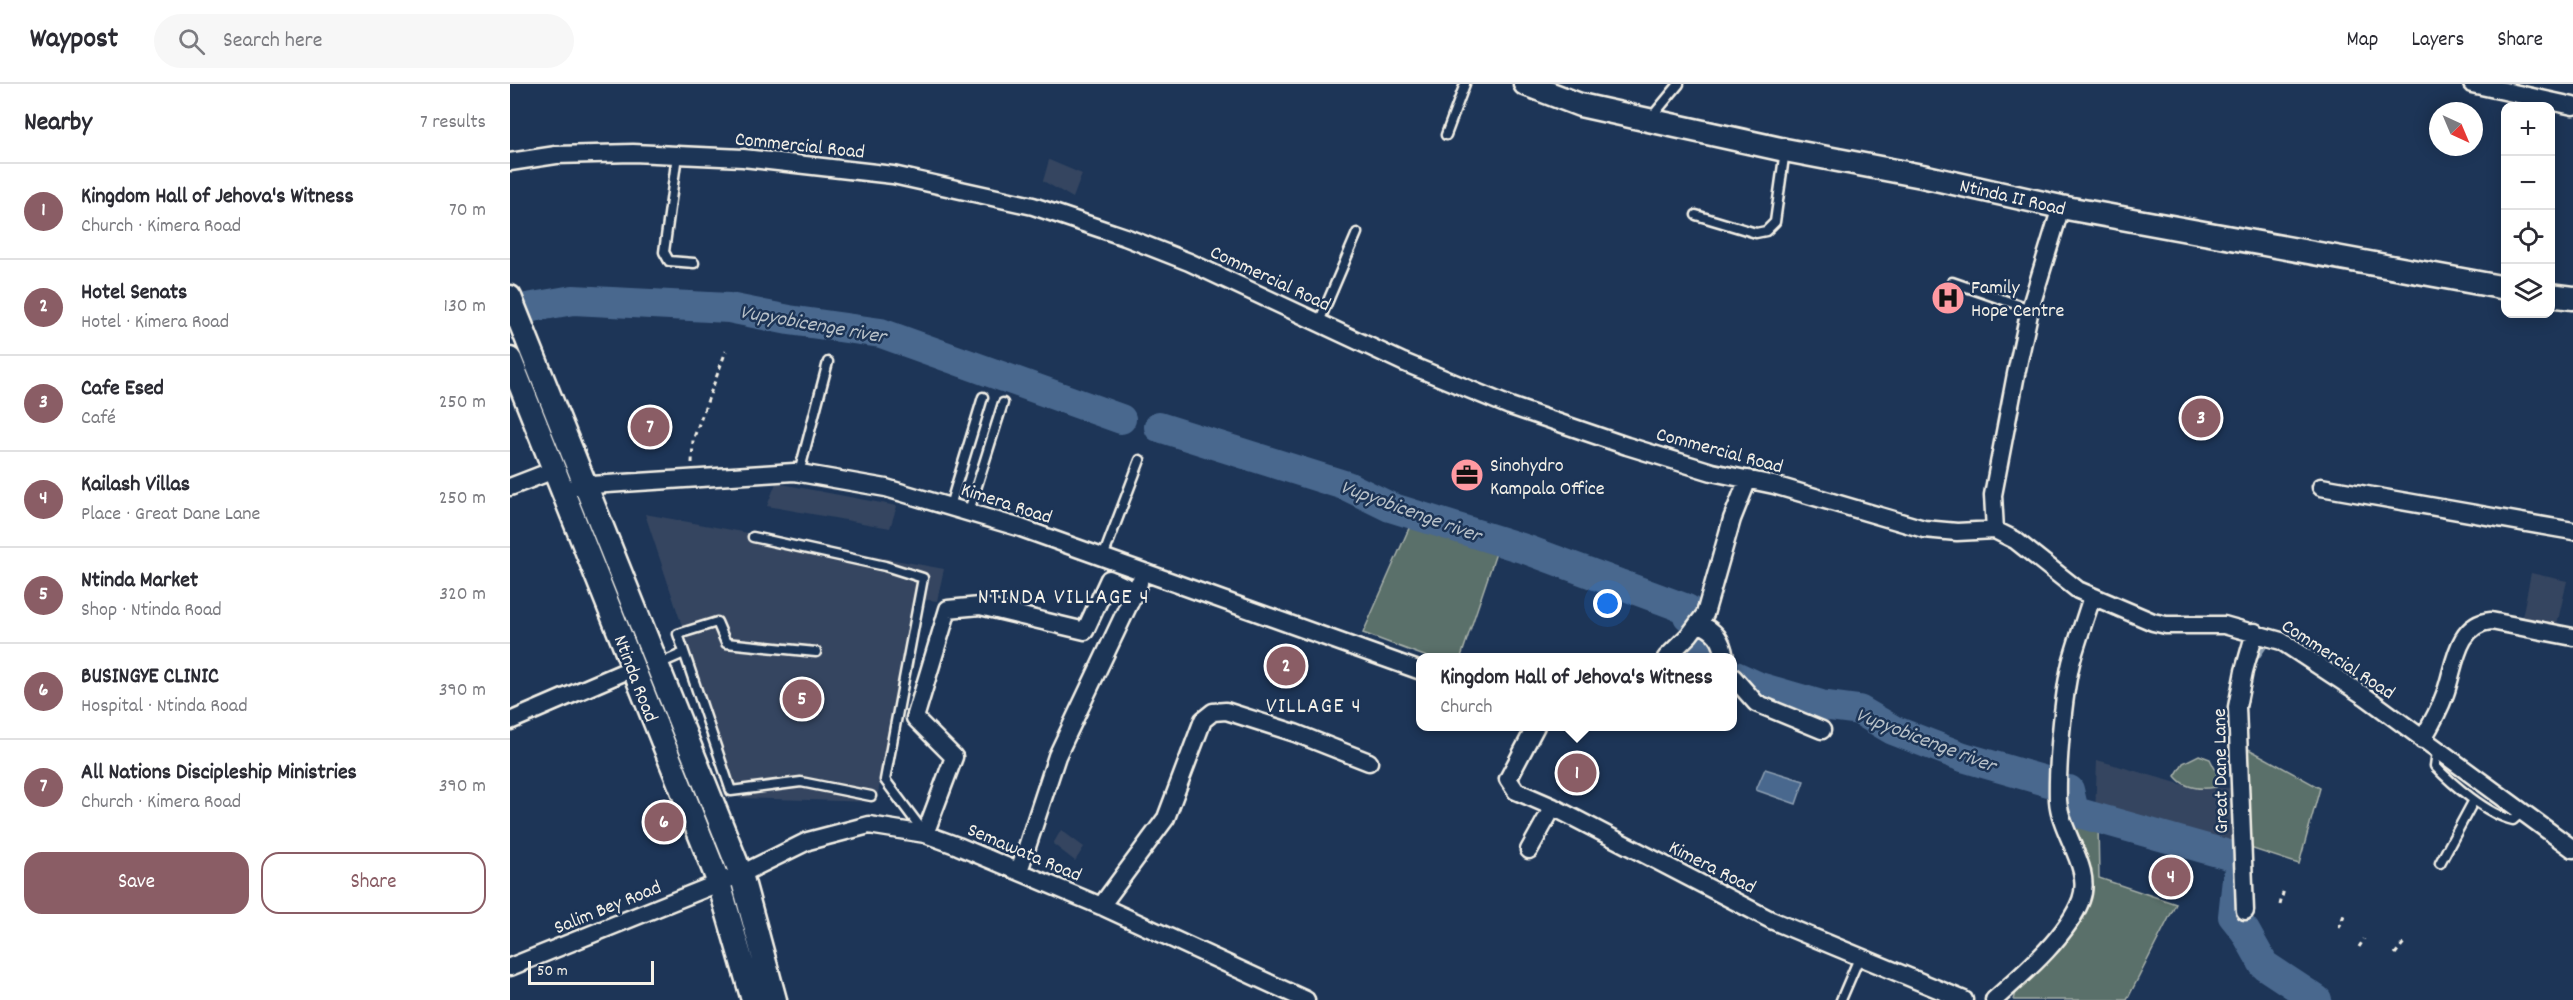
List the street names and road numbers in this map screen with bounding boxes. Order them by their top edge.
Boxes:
street label: Commercial Road [733,126,866,168]
street label: Ntinda II Road [1957,173,2068,225]
street label: Commercial Road [1205,239,1335,320]
street label: Commercial Road [1653,422,1786,482]
street label: Kimera Road [957,477,1055,533]
street label: Commercial Road [2275,613,2400,708]
street label: Ntinda Road [605,632,664,727]
street label: Great Dane Lane [2207,708,2237,834]
street label: Semawata Road [962,817,1085,890]
street label: Kimera Road [1663,835,1760,903]
street label: Salim Bey Road [550,875,666,943]

